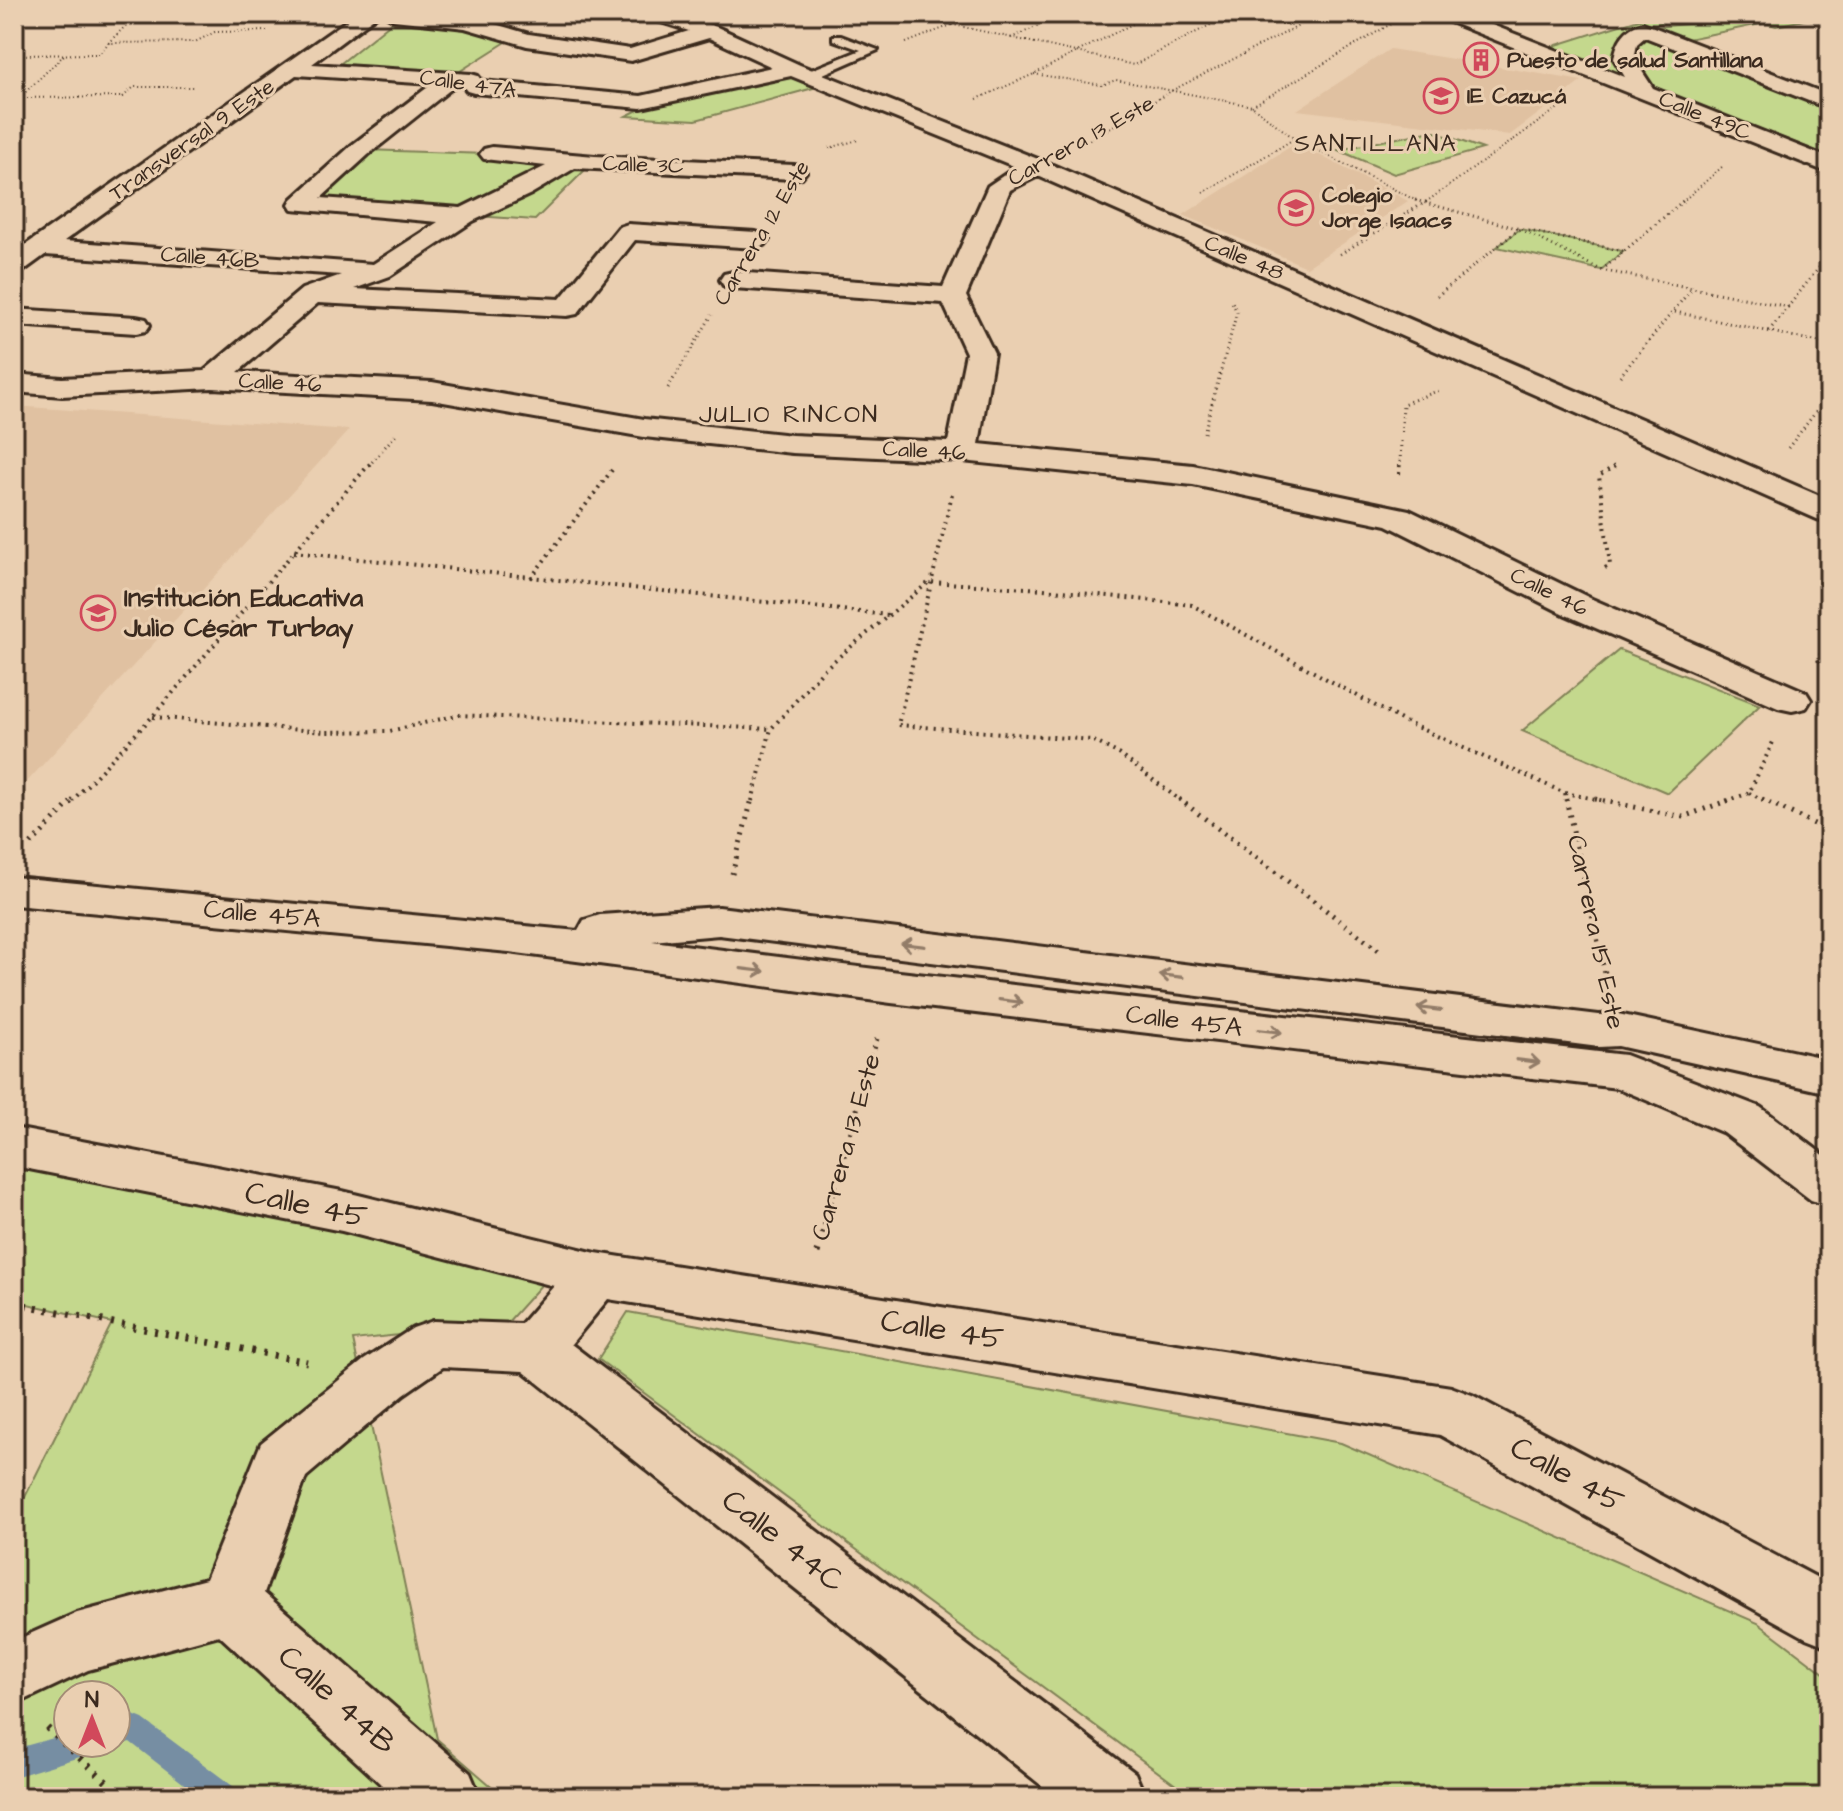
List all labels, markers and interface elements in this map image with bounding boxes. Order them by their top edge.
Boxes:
building icon: Puesto de salud Santillana [1462,41,1500,79]
place label: Puesto de salud Santillana [1507,45,1764,76]
street label: Calle 47A [418,62,518,106]
street label: Transversal 9 Este [103,71,281,209]
school or university icon: IE Cazucá [1422,77,1460,115]
place label: IE Cazucá [1467,81,1567,112]
street label: Calle 49C [1654,83,1756,149]
street label: Carrera 13 Este [1002,88,1160,194]
district label: SANTILLANA [1294,127,1458,161]
street label: Calle 3C [602,148,685,182]
street label: Carrera 12 Este [706,155,818,311]
place label: Colegio Jorge Isaacs [1321,180,1452,237]
school or university icon: Colegio Jorge Isaacs [1277,189,1315,227]
street label: Calle 48 [1199,227,1289,289]
street label: Calle 46B [160,239,261,277]
street label: Calle 46 [238,365,323,401]
district label: JULIO RINCON [699,398,879,432]
street label: Calle 46 [882,433,967,469]
street label: Calle 46 [1505,560,1593,624]
place label: Institución Educativa Julio César Turbay [123,580,364,649]
school or university icon: Institución Educativa Julio César Turbay [79,594,117,632]
street label: Carrera 15 Este [1558,832,1634,1032]
street label: Calle 45A [202,891,322,937]
one-way arrow [901,937,926,952]
one-way arrow [739,962,766,977]
one-way arrow [1159,968,1184,983]
one-way arrow [998,994,1023,1009]
street label: Calle 45A [1124,996,1245,1046]
one-way arrow [1417,1001,1442,1016]
one-way arrow [1256,1024,1282,1039]
street label: Carrera 13 Este [802,1050,890,1244]
one-way arrow [1514,1054,1541,1069]
street label: Calle 45 [241,1170,371,1240]
street label: Calle 45 [877,1298,1007,1362]
street label: Calle 45 [1502,1425,1632,1525]
street label: Calle 44C [712,1479,854,1603]
street label: Calle 44B [268,1635,406,1766]
north arrow [52,1679,132,1759]
text: N [85,1685,99,1716]

